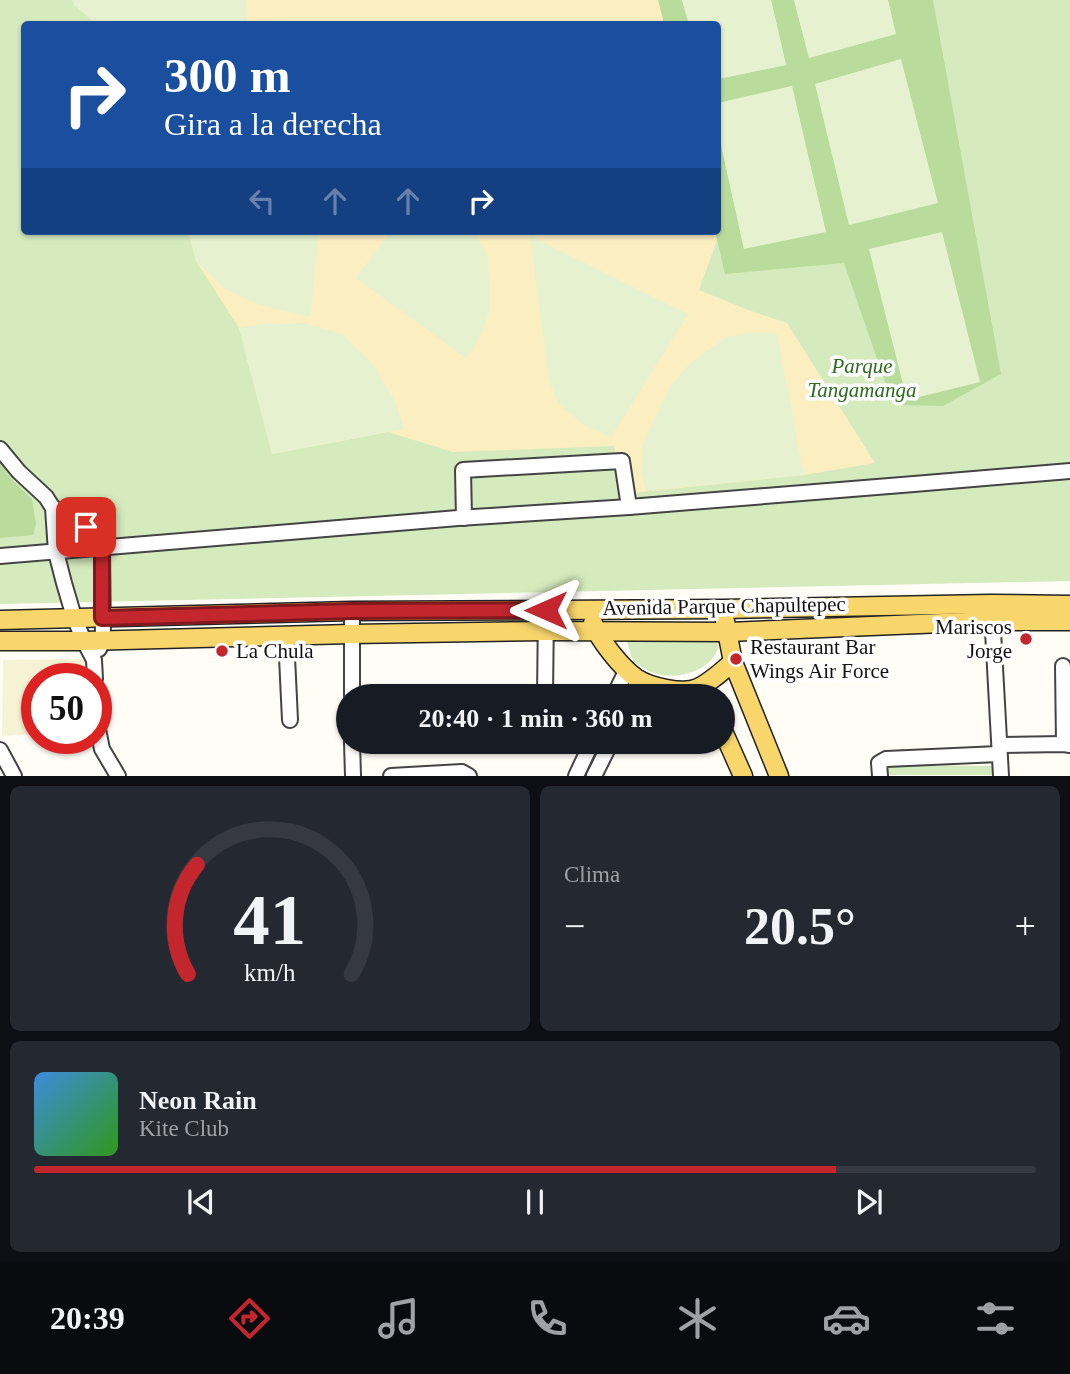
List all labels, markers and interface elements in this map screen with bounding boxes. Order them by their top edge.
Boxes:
text: 300 m [164,48,291,103]
icon: right [49,49,140,140]
text: Gira a la derecha [164,106,382,142]
icon: left [243,182,281,220]
icon: ahead [316,182,354,220]
icon: ahead [389,182,427,220]
icon: right [462,182,500,220]
park label: Parque Tangamanga [808,354,916,402]
pin [56,497,116,557]
icon: arrive [67,508,105,546]
position arrow [509,573,583,647]
street label: Avenida Parque Chapultepec [602,592,846,620]
place label: Mariscos Jorge [935,615,1012,663]
marker: Mariscos Jorge [1018,631,1034,647]
place label: Restaurant Bar Wings Air Force [750,635,889,683]
place label: La Chula [236,639,314,663]
marker: La Chula [214,643,230,659]
marker: Restaurant Bar Wings Air Force [728,651,744,667]
speed limit sign: 50 [21,663,112,754]
text: 20:40 · 1 min · 360 m [419,704,653,733]
text: Clima [564,862,620,887]
text: 41 [234,880,306,961]
text: 20.5° [744,898,856,955]
text: − [564,905,585,947]
text: + [1015,905,1036,947]
text: km/h [244,959,296,986]
text: Neon Rain [139,1086,257,1115]
text: Kite Club [139,1116,229,1141]
icon: previous [182,1183,220,1221]
icon: pause [516,1183,554,1221]
icon: next [850,1183,888,1221]
icon: directions [225,1294,274,1343]
icon: music [374,1294,423,1343]
icon: phone [523,1294,572,1343]
icon: climate [673,1294,722,1343]
icon: car [822,1294,871,1343]
icon: filters [971,1294,1020,1343]
text: 20:39 [50,1300,125,1336]

